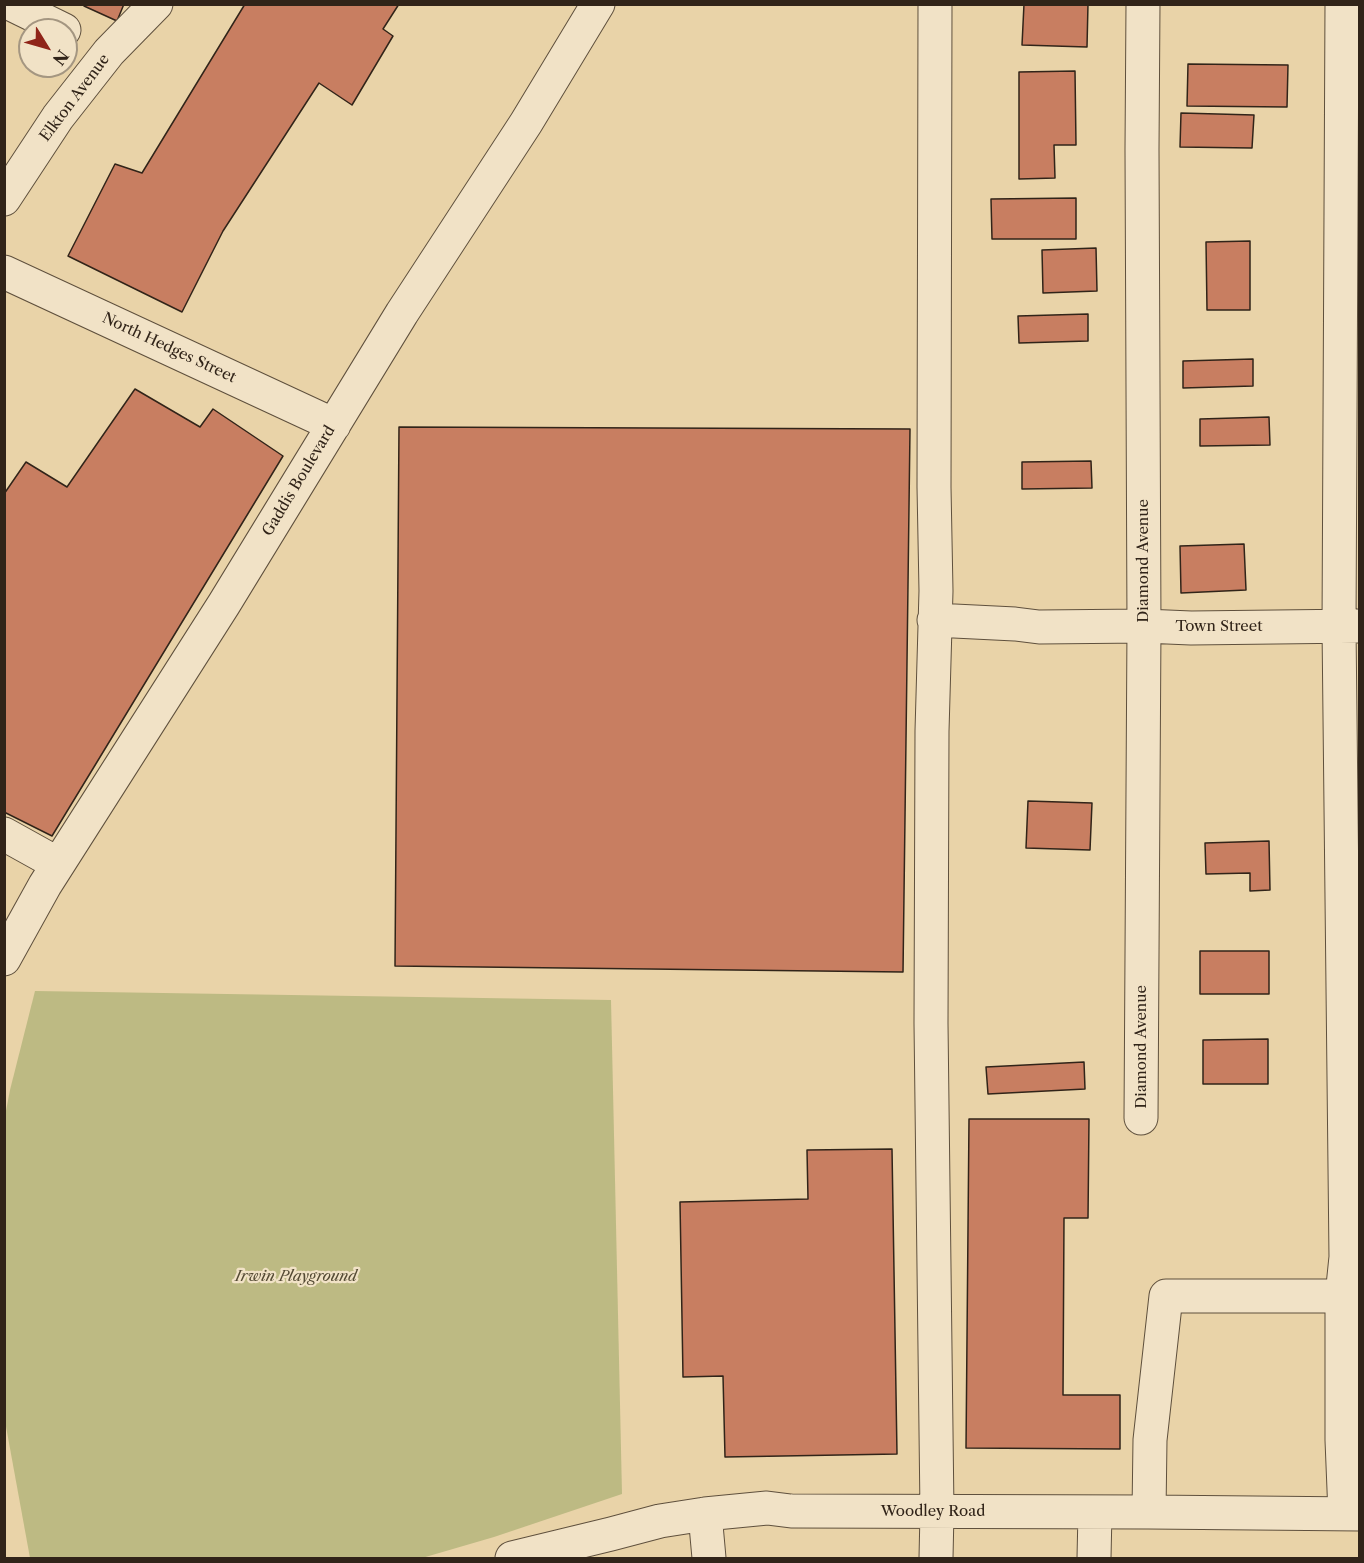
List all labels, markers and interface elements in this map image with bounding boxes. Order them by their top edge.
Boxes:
north arrow [18,18,78,78]
text: N [49,46,73,69]
street label: Elkton Avenue [36,51,114,145]
street label: North Hedges Street [99,309,239,387]
street label: Gaddis Boulevard [259,422,339,540]
street label: Diamond Avenue [1135,499,1153,623]
street label: Town Street [1176,618,1262,636]
street label: Diamond Avenue [1133,985,1151,1109]
park label: Irwin Playground [235,1268,357,1286]
street label: Woodley Road [881,1503,985,1521]

